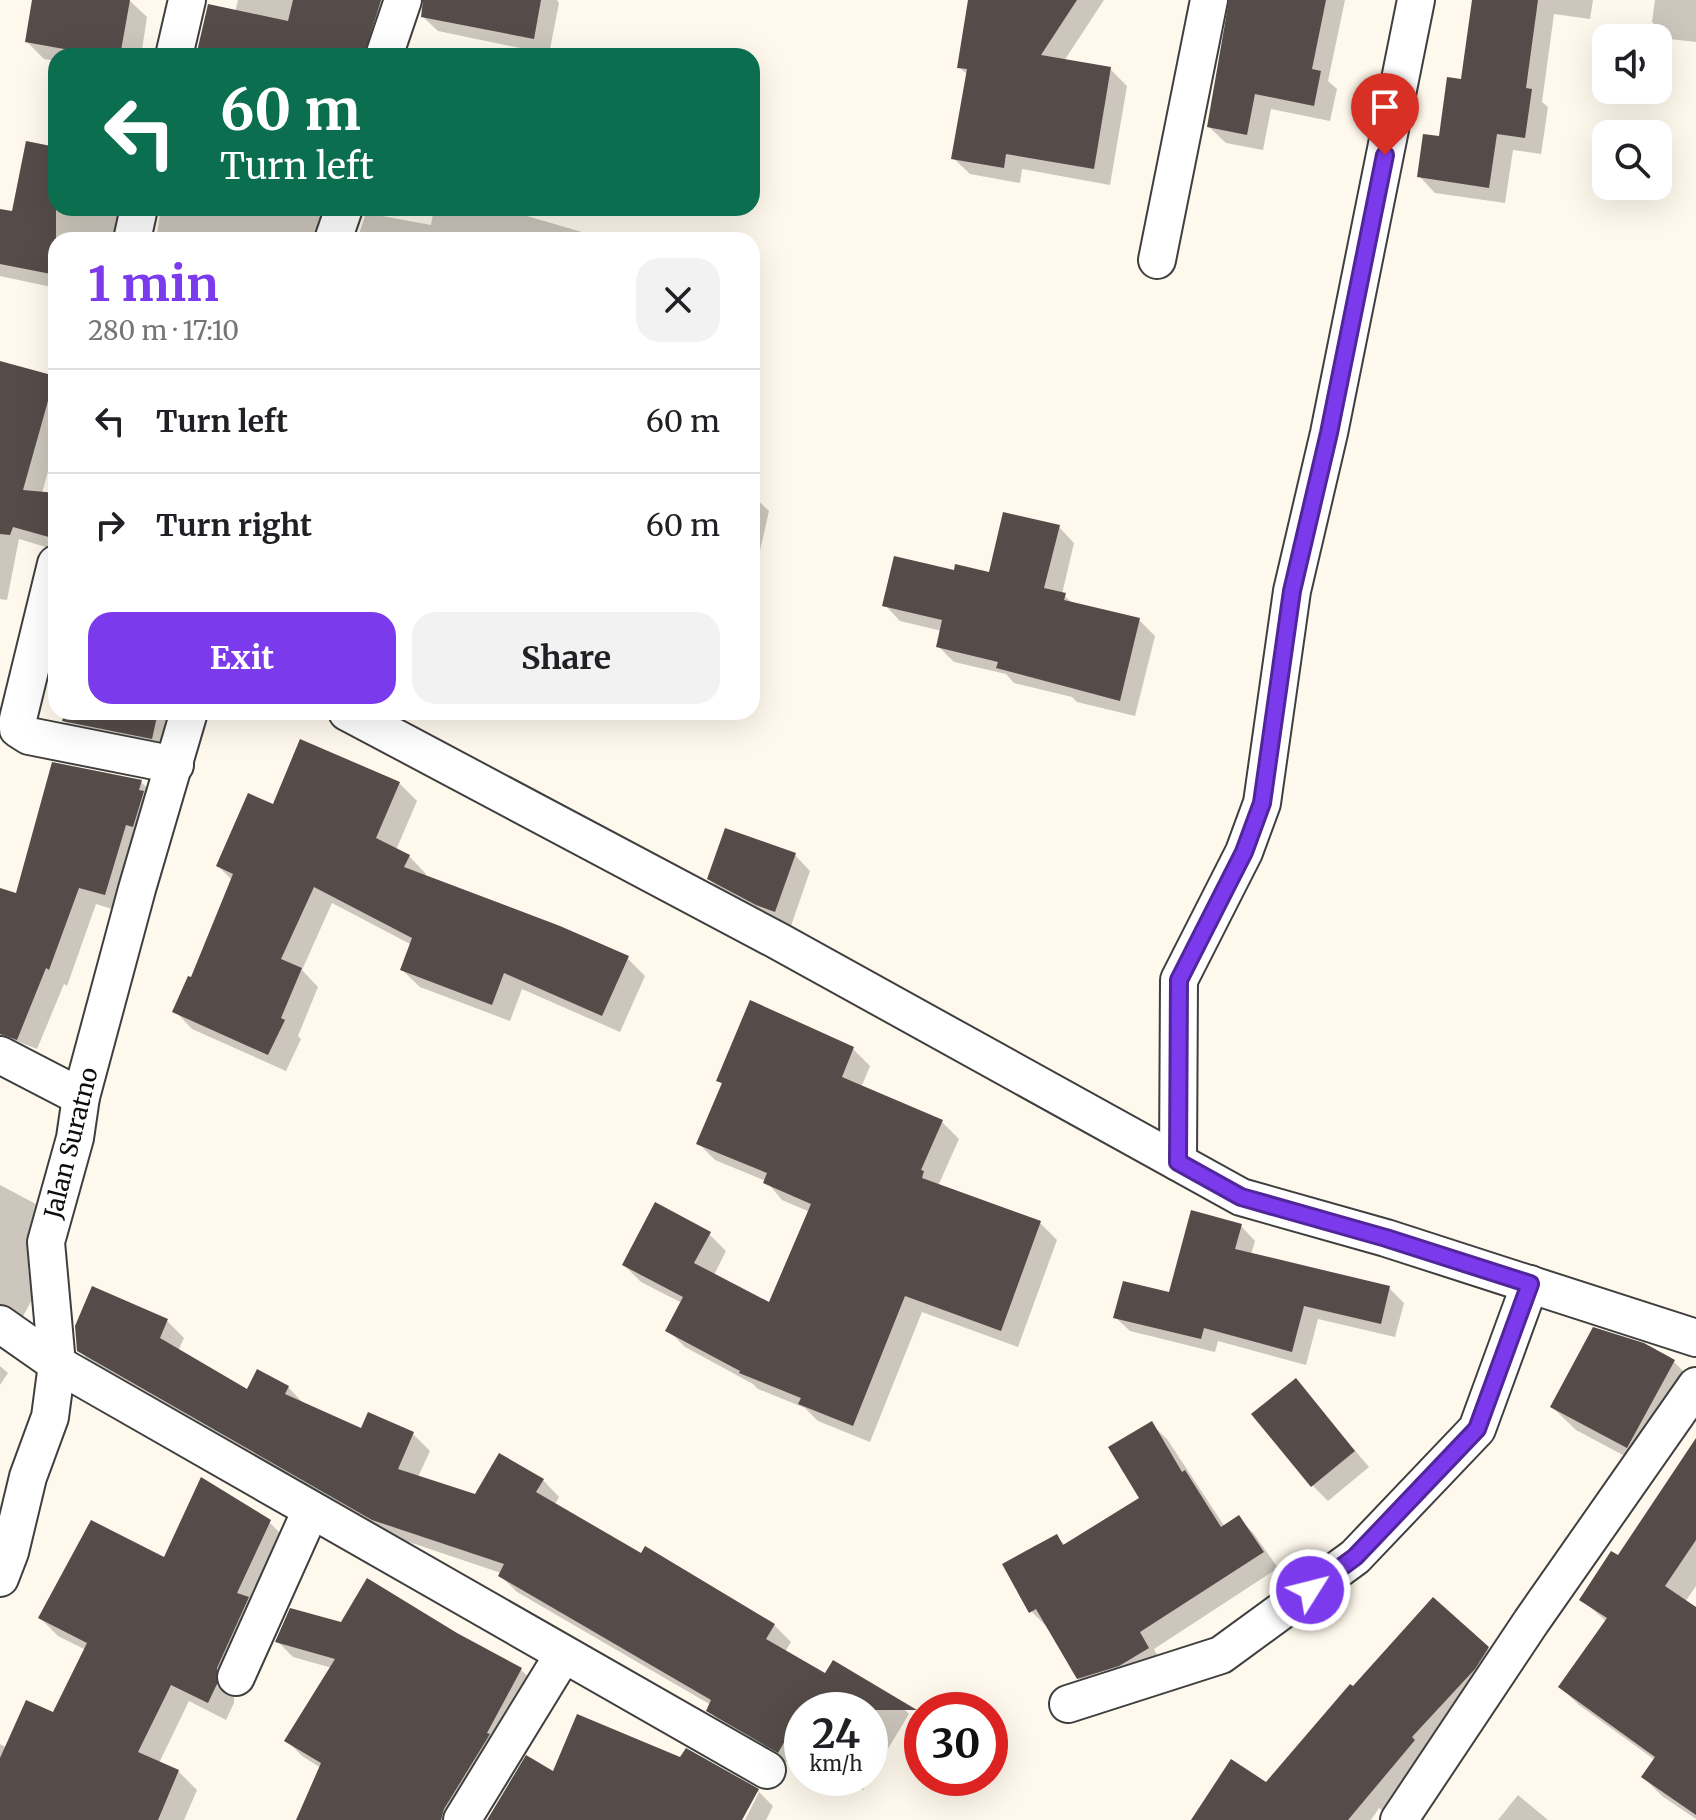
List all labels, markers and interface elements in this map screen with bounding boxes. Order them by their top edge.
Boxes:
map controls [1592,24,1672,200]
button: sound [1592,24,1672,104]
pin [1351,73,1419,155]
text: 60 m [220,75,361,145]
icon: left [88,80,192,184]
icon: arrive [1363,85,1407,129]
button: search [1592,120,1672,200]
text: Turn left [220,144,374,189]
text: 1 min [88,254,219,314]
button: close [636,258,720,342]
text: 280 m · 17:10 [88,314,239,347]
icon: left [88,399,132,443]
text: Turn left [156,402,288,440]
text: 60 m [646,402,720,440]
icon: right [88,503,132,547]
text: Turn right [156,506,312,544]
text: 60 m [646,506,720,544]
button: Exit [88,612,396,704]
button: Share [412,612,720,704]
street label: Jalan Suratno [37,1064,105,1223]
position arrow [1268,1548,1352,1632]
speed limit sign: 30 [904,1692,1008,1796]
text: 24 [812,1709,860,1759]
text: km/h [810,1751,862,1776]

